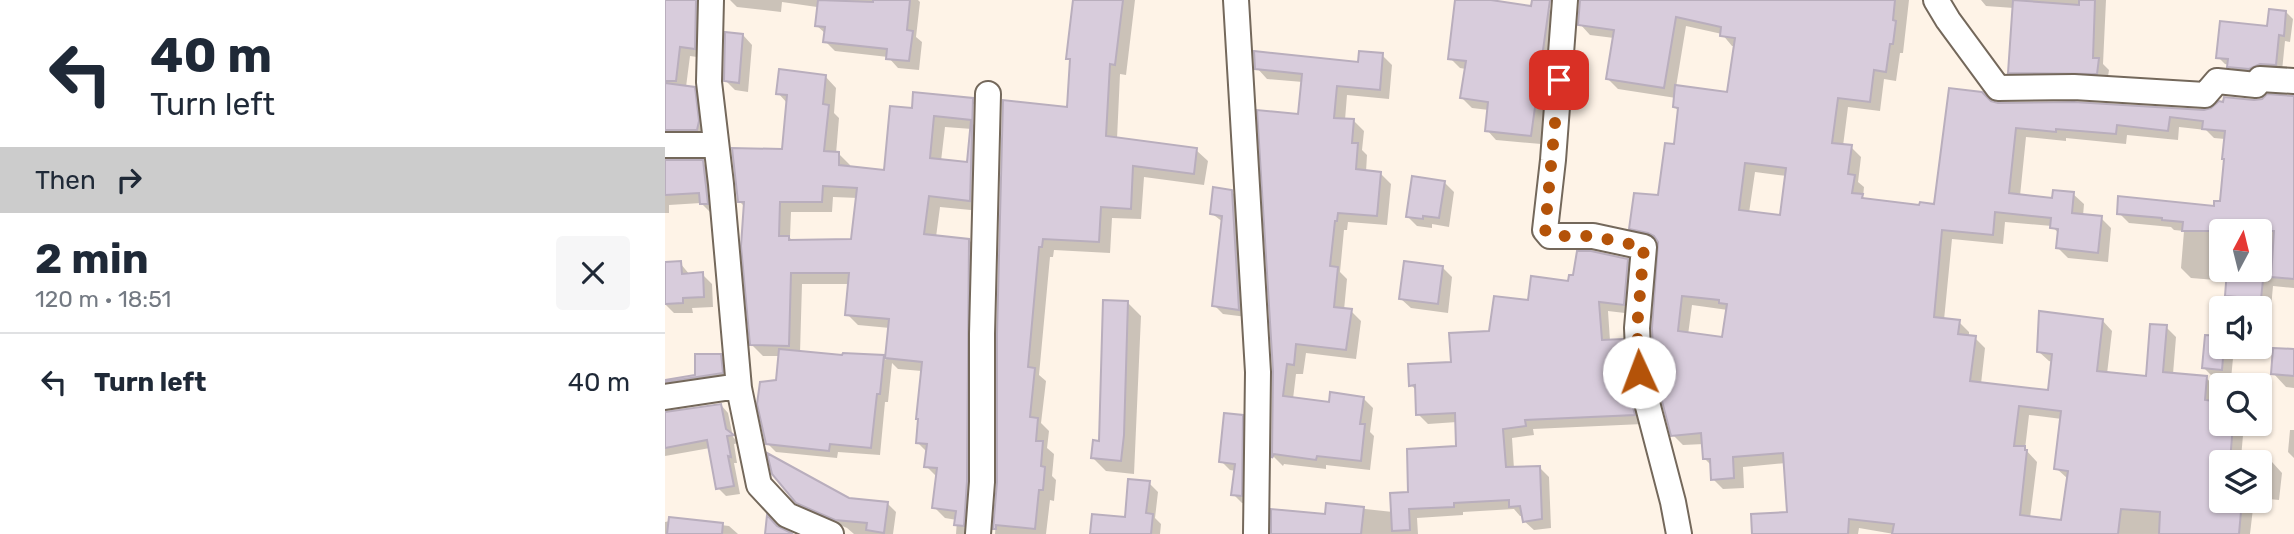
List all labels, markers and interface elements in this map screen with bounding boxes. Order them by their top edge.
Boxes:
text: 40 m [150,26,272,84]
icon: left [35,28,126,119]
pin [1529,50,1589,110]
icon: arrive [1540,61,1578,99]
text: Turn left [150,85,275,123]
icon: right [110,161,148,199]
text: Then [35,165,96,196]
north arrow [2209,219,2271,282]
map controls [2209,219,2272,513]
text: 2 min [35,234,149,284]
button: close [556,236,630,310]
text: 120 m · 18:51 [35,285,171,313]
button: sound [2209,296,2272,359]
position arrow [1602,335,1676,409]
icon: left [35,363,73,401]
text: Turn left [94,367,206,398]
text: 40 m [568,367,630,398]
button: search [2209,373,2272,436]
button: layers [2209,450,2272,513]

